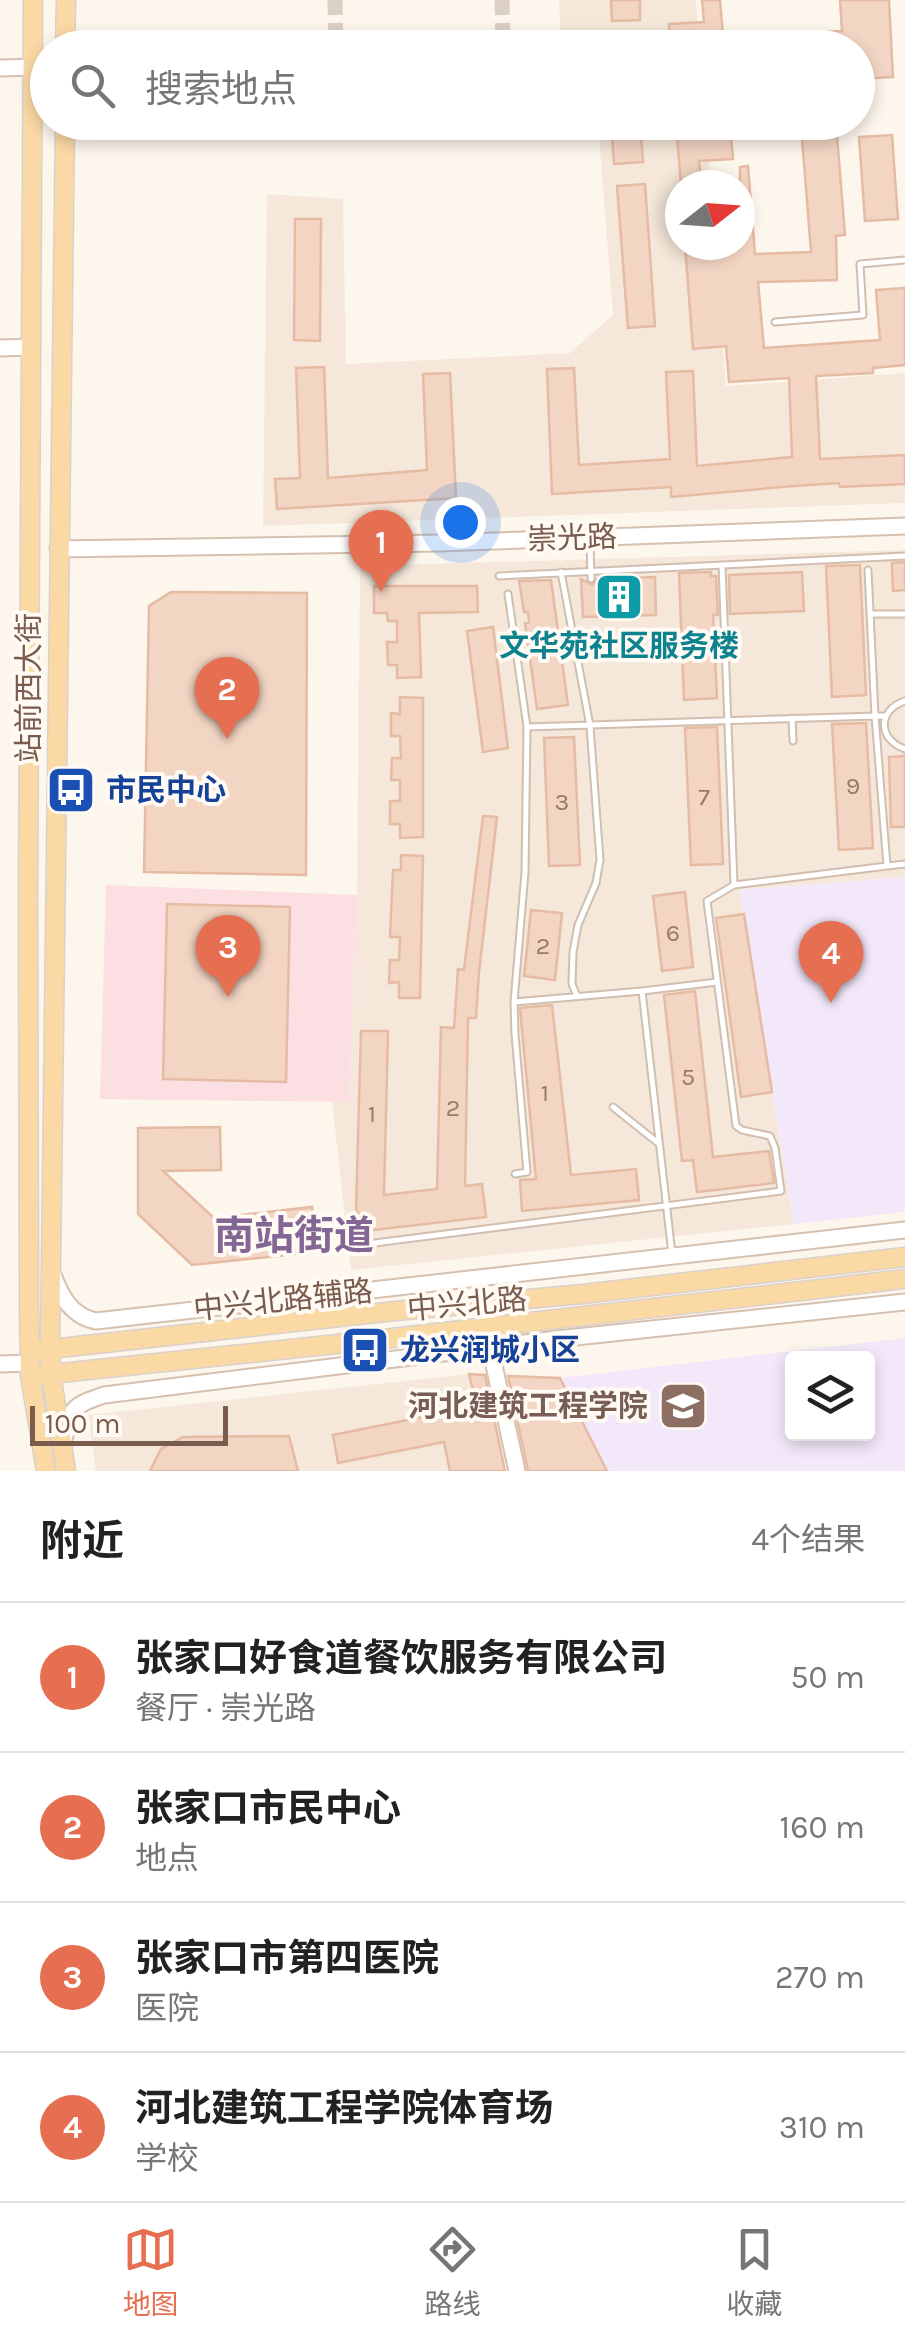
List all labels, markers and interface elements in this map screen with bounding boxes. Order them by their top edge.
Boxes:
search box [30,30,875,140]
icon: search [65,58,120,113]
text: 搜索地点 [145,67,297,112]
north arrow [665,170,755,260]
your location [435,497,486,548]
pin: 1 [348,510,414,592]
street label: 崇光路 [526,518,618,558]
building icon: 文华苑社区服务楼 [593,571,645,623]
street label: 站前西大街 [11,613,47,763]
place label: 文华苑社区服务楼 [499,628,739,664]
pin: 2 [194,656,260,739]
bus stop icon: 市民中心 [45,764,97,816]
house number: 9 [846,771,860,800]
place label: 市民中心 [106,772,226,808]
house number: 7 [698,782,710,811]
house number: 3 [555,787,569,816]
pin: 3 [196,914,260,997]
house number: 6 [666,918,680,947]
pin: 4 [798,920,864,1003]
house number: 2 [536,931,550,960]
house number: 5 [681,1062,695,1091]
house number: 1 [541,1078,549,1107]
house number: 2 [446,1093,460,1122]
house number: 1 [368,1099,376,1128]
district label: 南站街道 [214,1212,374,1259]
street label: 中兴北路辅路 [192,1273,374,1327]
street label: 中兴北路 [406,1281,528,1327]
bus stop icon: 龙兴润城小区 [339,1324,391,1376]
place label: 龙兴润城小区 [400,1332,580,1368]
map controls [785,1351,875,1441]
button: layers [785,1351,875,1441]
school or university icon: 河北建筑工程学院 [657,1380,709,1432]
place label: 河北建筑工程学院 [408,1388,648,1424]
scale bar [30,1401,228,1446]
text: 100 m [45,1407,120,1440]
text: 附近 [40,1516,124,1566]
text: 4个结果 [751,1521,865,1558]
text: 张家口好食道餐饮服务有限公司 [135,1636,667,1681]
text: 1 [67,1659,78,1696]
text: 50 m [790,1659,865,1696]
text: 餐厅 · 崇光路 [135,1690,316,1727]
text: 张家口市民中心 [135,1786,401,1831]
text: 2 [63,1809,82,1846]
text: 160 m [780,1809,865,1846]
text: 地点 [135,1840,199,1877]
text: 张家口市第四医院 [135,1936,439,1981]
text: 3 [63,1959,82,1996]
text: 270 m [775,1959,865,1996]
text: 医院 [135,1990,199,2027]
text: 河北建筑工程学院体育场 [135,2086,553,2131]
text: 4 [63,2109,82,2146]
text: 310 m [779,2109,865,2146]
text: 学校 [135,2140,199,2177]
tab: 地图 [123,2222,179,2322]
tab: 路线 [424,2222,480,2322]
tab: 收藏 [726,2222,782,2322]

